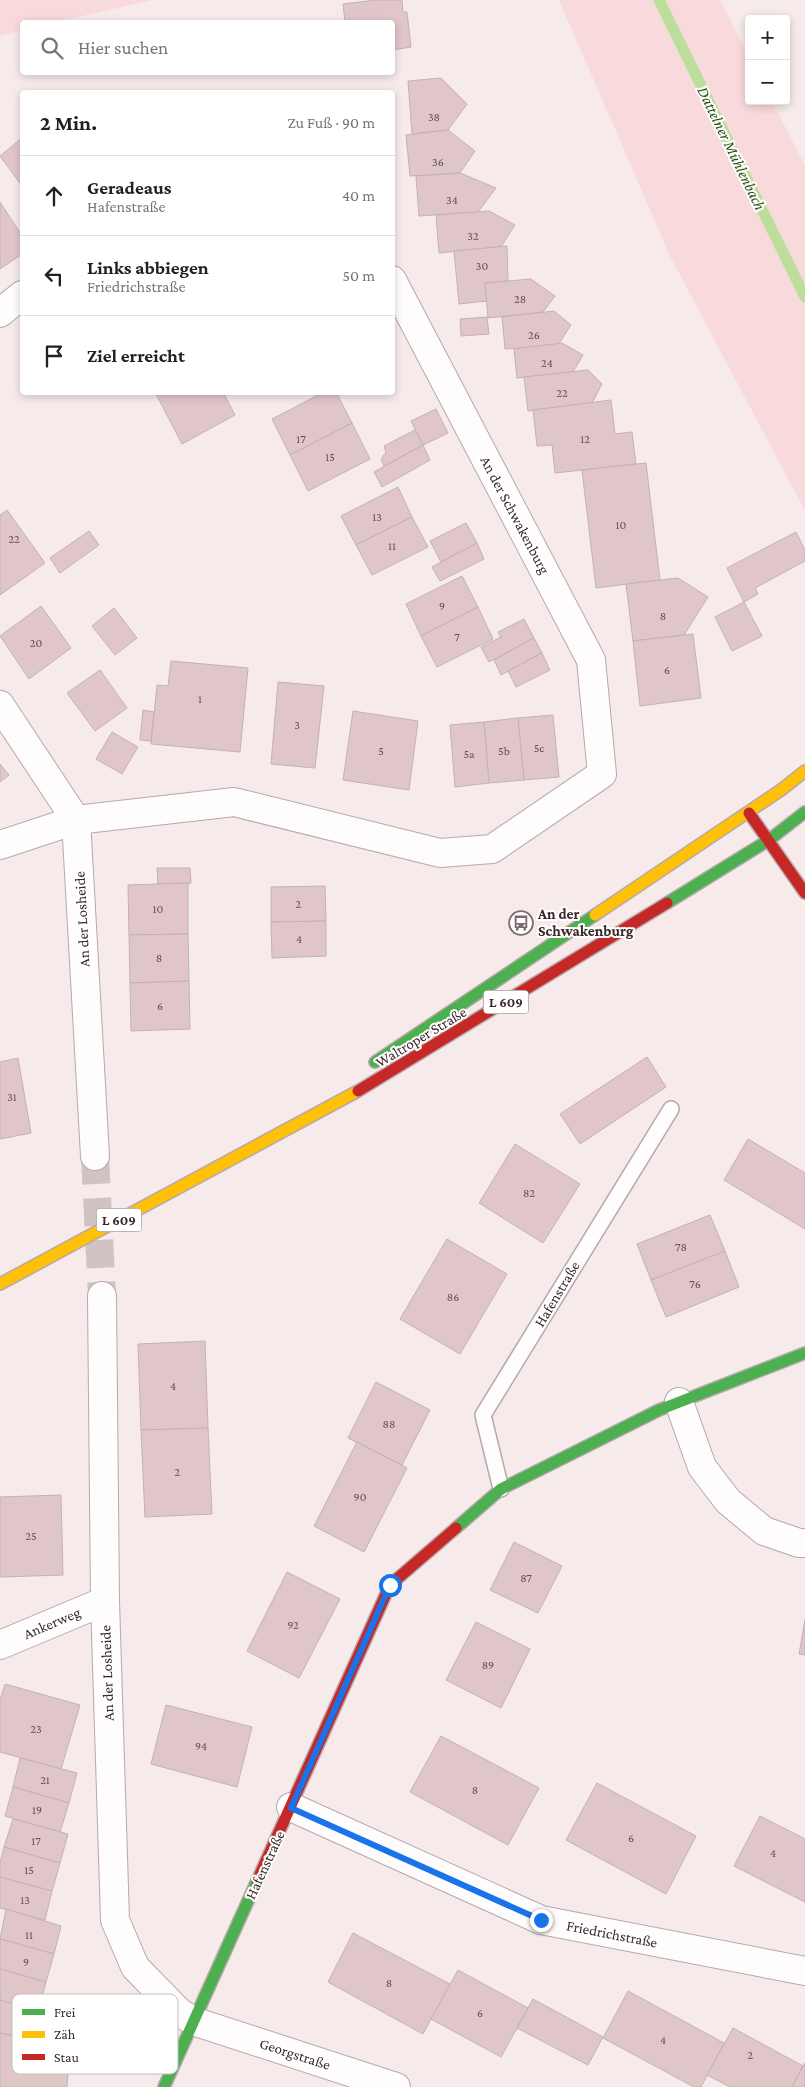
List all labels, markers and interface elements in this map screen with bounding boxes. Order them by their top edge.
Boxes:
map controls [745,15,790,105]
button: + [745,15,790,60]
search box [20,20,395,75]
icon: search [38,34,66,62]
text: Hier suchen [78,37,168,58]
button: − [745,60,790,105]
water label: Dattelner Mühlenbach [694,84,769,213]
house number: 38 [428,110,440,124]
text: 2 Min. [40,111,97,135]
text: Zu Fuß · 90 m [287,114,375,131]
house number: 36 [432,155,444,169]
text: Geradeaus [87,177,172,198]
icon: ahead [40,182,68,210]
text: 40 m [342,187,375,204]
house number: 34 [446,193,458,207]
text: Hafenstraße [87,198,165,215]
house number: 32 [467,229,479,243]
text: Links abbiegen [87,257,209,278]
house number: 30 [476,259,488,273]
icon: left [40,262,68,290]
text: 50 m [343,267,375,284]
text: Friedrichstraße [87,278,185,295]
house number: 28 [514,292,526,306]
house number: 26 [528,328,540,342]
icon: arrive [40,342,68,370]
text: Ziel erreicht [87,345,185,366]
house number: 24 [541,356,553,370]
house number: 22 [556,386,568,400]
house number: 17 [296,432,306,446]
house number: 12 [580,432,590,446]
house number: 15 [325,450,335,464]
street label: An der Schwakenburg [476,454,553,577]
house number: 13 [372,510,382,524]
house number: 10 [616,518,627,532]
house number: 22 [8,532,20,546]
house number: 11 [388,539,396,553]
house number: 9 [439,599,445,613]
house number: 8 [660,609,666,623]
house number: 7 [454,630,460,644]
house number: 20 [30,636,42,650]
house number: 6 [664,663,670,677]
house number: 1 [198,692,202,706]
house number: 3 [294,718,300,732]
house number: 5c [534,741,544,755]
house number: 5 [378,744,384,758]
house number: 5b [498,744,510,758]
house number: 5a [463,747,475,761]
street label: An der Losheide [71,870,92,967]
house number: 2 [295,897,301,911]
house number: 10 [153,902,164,916]
place label: An der Schwakenburg [537,906,634,939]
bus stop icon: An der Schwakenburg [508,910,534,936]
house number: 4 [296,932,302,946]
house number: 8 [156,951,162,965]
road number: L 609 [484,990,528,1014]
house number: 6 [157,999,163,1013]
street label: Waltroper Straße [373,1003,470,1071]
house number: 31 [7,1090,17,1104]
house number: 82 [523,1186,535,1200]
road number: L 609 [96,1208,142,1232]
house number: 78 [675,1240,687,1254]
street label: Hafenstraße [531,1258,583,1330]
house number: 76 [689,1277,701,1291]
house number: 86 [447,1290,459,1304]
house number: 4 [170,1379,176,1393]
house number: 88 [383,1417,395,1431]
house number: 2 [174,1465,180,1479]
house number: 90 [354,1490,367,1504]
house number: 25 [25,1529,37,1543]
house number: 87 [520,1571,532,1585]
route start [379,1574,402,1597]
street label: Ankerweg [21,1604,83,1643]
house number: 92 [287,1618,299,1632]
street label: An der Losheide [97,1624,117,1721]
house number: 89 [482,1658,494,1672]
house number: 23 [30,1722,42,1736]
house number: 94 [195,1739,207,1753]
house number: 21 [40,1773,50,1787]
house number: 8 [472,1783,478,1797]
house number: 19 [32,1803,42,1817]
street label: Hafenstraße [242,1828,288,1902]
house number: 6 [628,1831,634,1845]
house number: 17 [31,1834,41,1848]
house number: 4 [770,1846,776,1860]
house number: 15 [24,1863,34,1877]
house number: 13 [20,1893,30,1907]
route end [530,1909,553,1932]
street label: Friedrichstraße [565,1917,659,1951]
house number: 11 [25,1928,33,1942]
house number: 9 [23,1955,29,1969]
house number: 8 [386,1976,392,1990]
legend [12,1994,178,2074]
text: Frei [54,2004,76,2020]
house number: 6 [477,2006,483,2020]
text: Zäh [54,2026,76,2042]
house number: 4 [660,2033,666,2047]
street label: Georgstraße [257,2035,333,2074]
house number: 2 [747,2048,753,2062]
text: Stau [54,2049,80,2065]

